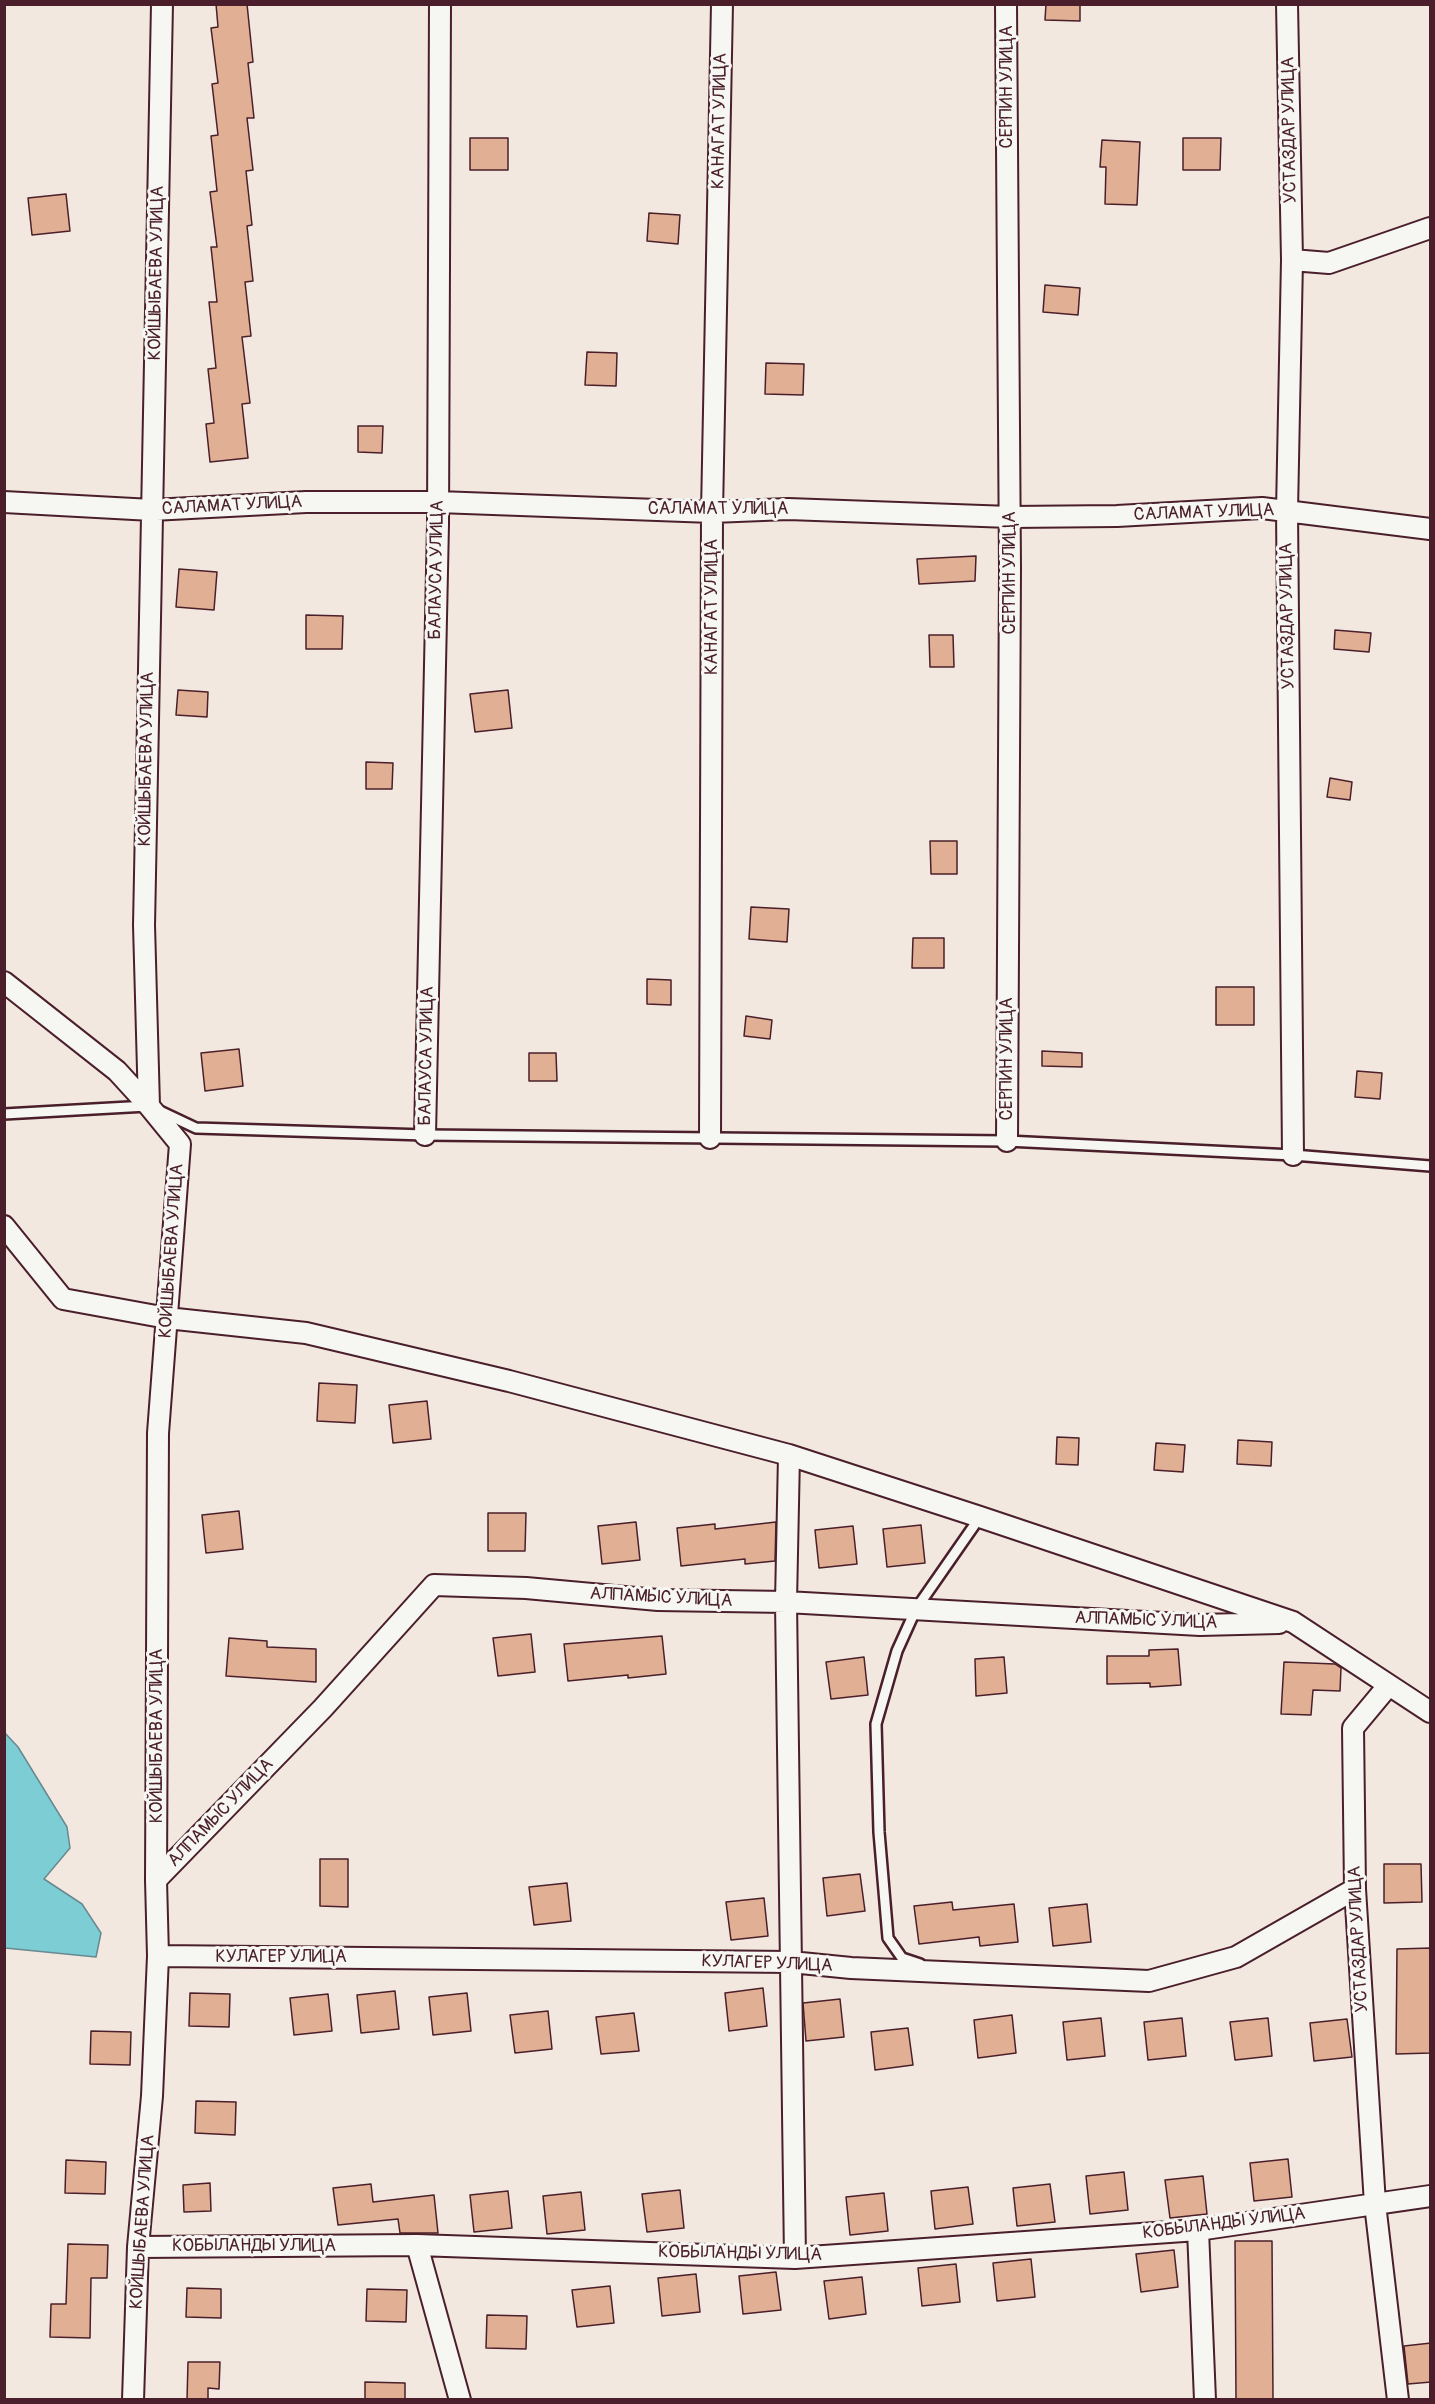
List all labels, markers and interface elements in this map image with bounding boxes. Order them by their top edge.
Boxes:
street label: СЕРПИН УЛИЦА [996,25,1018,149]
street label: КАНАГАТ УЛИЦА [708,53,732,189]
street label: УСТАЗДАР УЛИЦА [1278,57,1302,203]
street label: КОЙШЫБАЕВА УЛИЦА [145,185,169,361]
street label: САЛАМАТ УЛИЦА [161,492,303,520]
street label: САЛАМАТ УЛИЦА [648,498,788,520]
street label: БАЛАУСА УЛИЦА [425,500,449,640]
street label: САЛАМАТ УЛИЦА [1133,500,1275,526]
street label: СЕРПИН УЛИЦА [999,511,1021,635]
street label: КАНАГАТ УЛИЦА [701,539,723,675]
street label: УСТАЗДАР УЛИЦА [1276,543,1300,689]
street label: КОЙШЫБАЕВА УЛИЦА [135,671,159,847]
street label: БАЛАУСА УЛИЦА [415,986,439,1126]
street label: СЕРПИН УЛИЦА [996,997,1018,1121]
street label: КОЙШЫБАЕВА УЛИЦА [155,1163,189,1339]
street label: АЛПАМЫС УЛИЦА [589,1583,733,1613]
street label: АЛПАМЫС УЛИЦА [1074,1608,1218,1634]
street label: КОЙШЫБАЕВА УЛИЦА [146,1649,168,1823]
street label: АЛПАМЫС УЛИЦА [164,1754,278,1872]
street label: УСТАЗДАР УЛИЦА [1344,1865,1374,2013]
street label: КУЛАГЕР УЛИЦА [215,1946,347,1968]
street label: КУЛАГЕР УЛИЦА [701,1951,833,1977]
street label: КОЙШЫБАЕВА УЛИЦА [126,2134,160,2310]
street label: КОБЫЛАНДЫ УЛИЦА [1141,2203,1307,2245]
street label: КОБЫЛАНДЫ УЛИЦА [172,2235,336,2257]
street label: КОБЫЛАНДЫ УЛИЦА [658,2242,822,2266]

